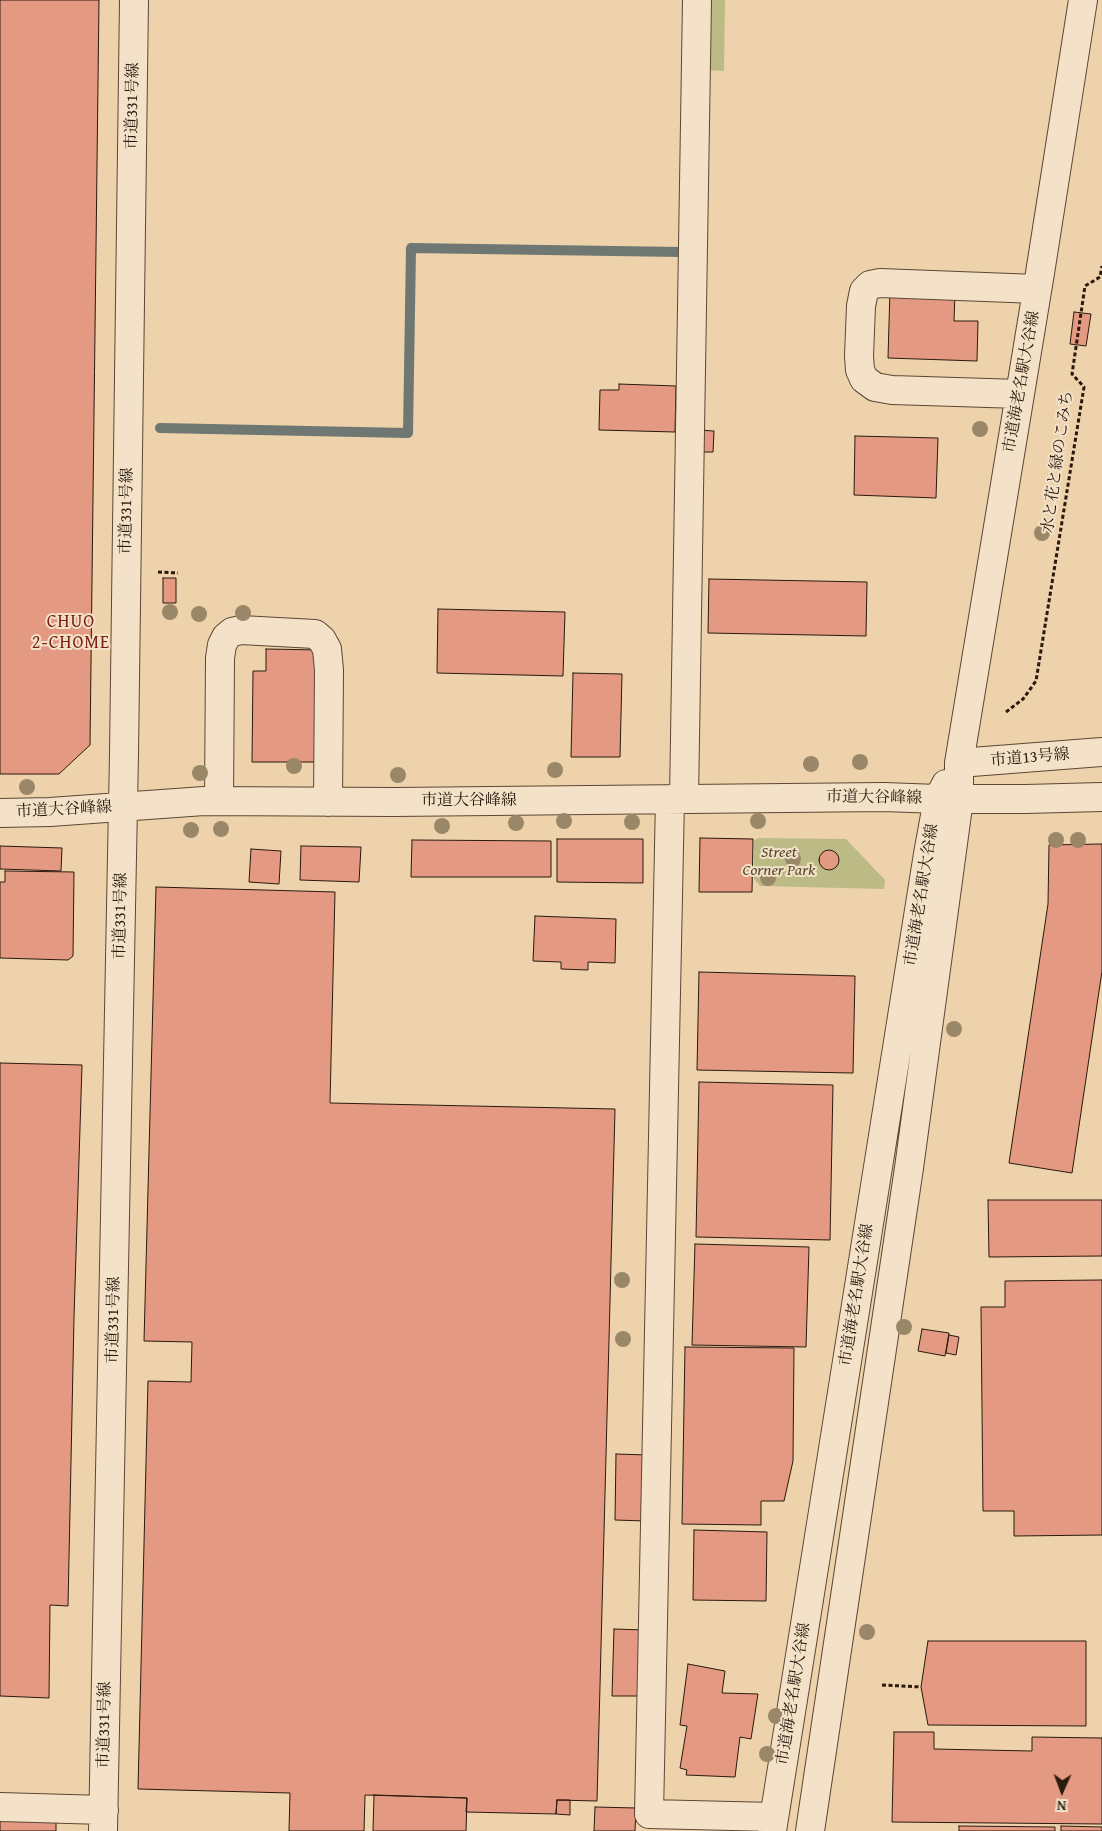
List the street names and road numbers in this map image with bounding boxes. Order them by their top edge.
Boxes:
street label: 市道331号線 [123,62,143,150]
street label: 市道海老名駅大谷線 [1000,309,1044,455]
street label: 水と花と緑のこみち [1038,389,1078,535]
street label: 市道331号線 [117,467,137,555]
street label: 市道13号線 [990,745,1070,771]
street label: 市道大谷峰線 [826,788,922,808]
street label: 市道大谷峰線 [421,791,517,811]
street label: 市道大谷峰線 [16,798,112,822]
street label: 市道海老名駅大谷線 [901,822,943,968]
street label: 市道331号線 [111,872,131,960]
street label: 市道海老名駅大谷線 [836,1222,878,1368]
street label: 市道331号線 [104,1276,124,1364]
street label: 市道海老名駅大谷線 [773,1621,815,1767]
street label: 市道331号線 [95,1681,115,1769]

